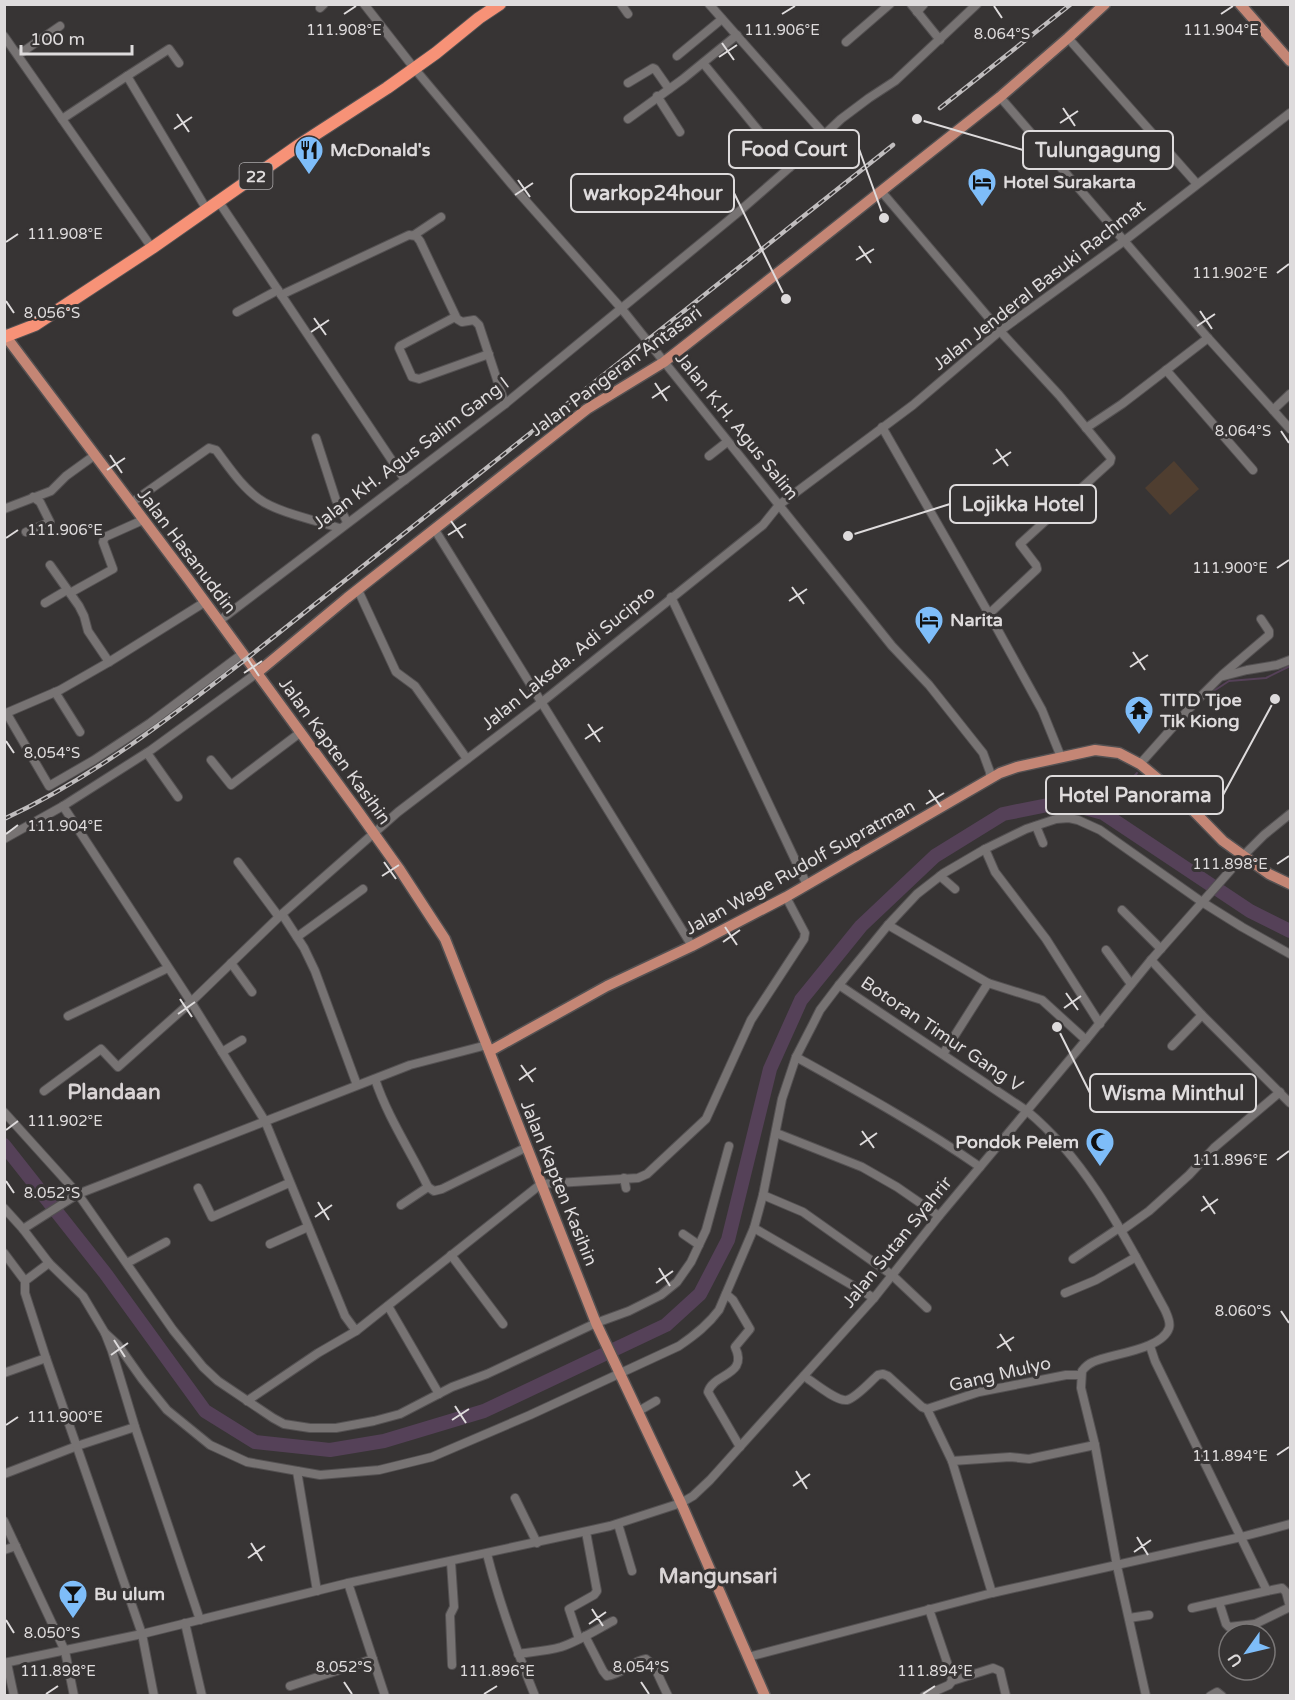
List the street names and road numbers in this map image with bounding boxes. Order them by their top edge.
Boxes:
road number: 22 [240,163,272,189]
street label: Jalan Jenderal Basuki Rachmat [928,195,1150,375]
street label: Jalan Pangeran Antasari [526,301,706,441]
street label: Jalan K.H. Agus Salim [671,348,803,504]
street label: Jalan KH. Agus Salim Gang I [309,372,513,534]
street label: Jalan Hasanuddin [133,484,241,618]
street label: Jalan Laksda. Adi Sucipto [477,581,659,735]
street label: Jalan Kapten Kasihin [274,673,396,829]
street label: Jalan Wage Rudolf Supratman [681,795,919,939]
street label: Botoran Timur Gang V [857,971,1028,1097]
street label: Jalan Kapten Kasihin [516,1097,602,1269]
street label: Jalan Sutan Syahrir [837,1172,957,1312]
street label: Gang Mulyo [947,1352,1053,1396]

